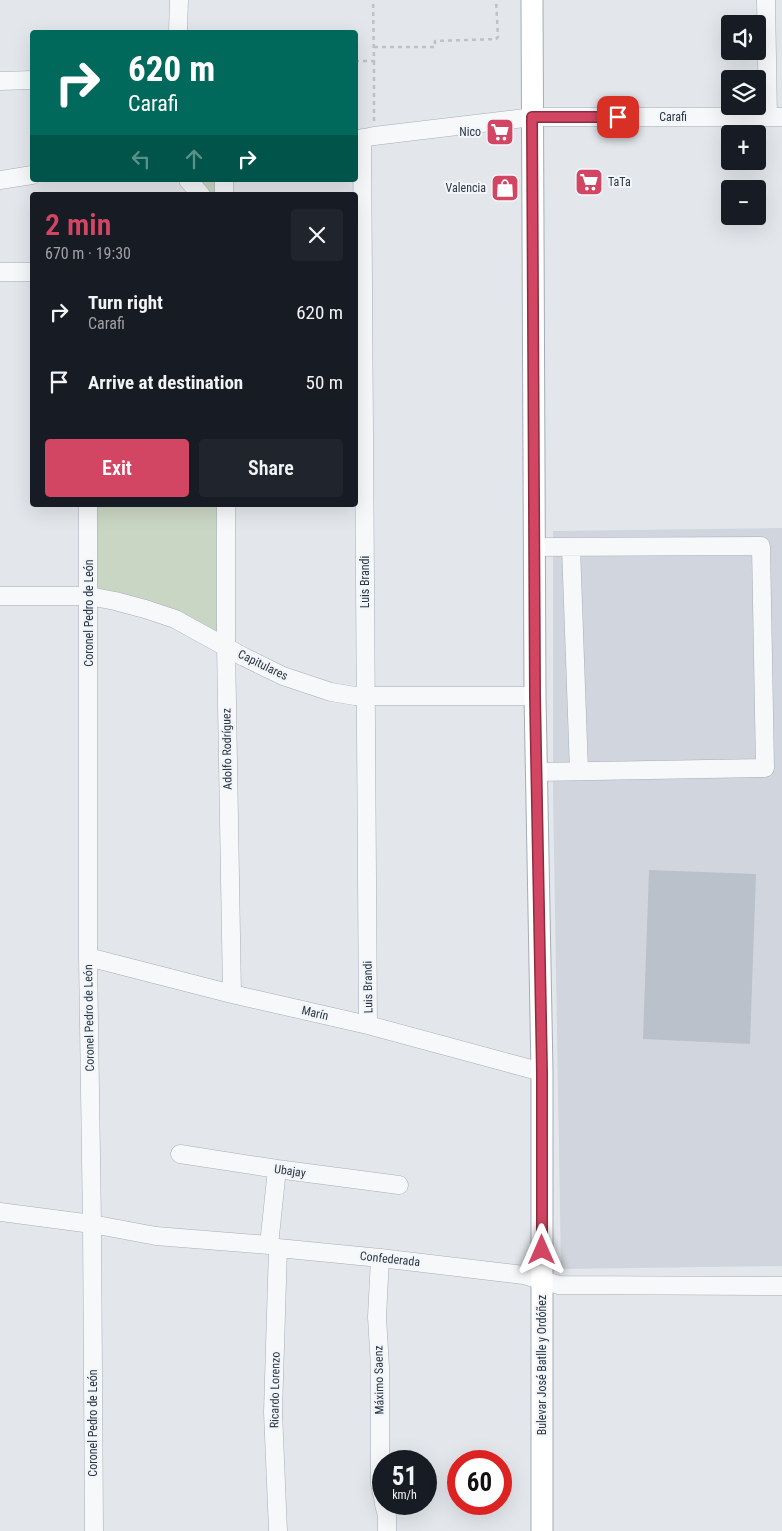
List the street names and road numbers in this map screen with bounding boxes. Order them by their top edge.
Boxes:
street label: Carafi [659,110,687,124]
street label: Luis Brandi [358,556,372,608]
street label: Coronel Pedro de León [82,559,96,667]
street label: Capitulares [236,647,290,683]
street label: Adolfo Rodríguez [219,708,235,790]
street label: Luis Brandi [361,961,375,1013]
street label: Coronel Pedro de León [81,964,97,1072]
street label: Marín [300,1003,330,1023]
street label: Ubajay [273,1162,307,1180]
street label: Confederada [359,1249,421,1269]
street label: Bulevar José Batlle y Ordóñez [535,1295,549,1435]
street label: Máximo Saenz [371,1345,387,1415]
street label: Ricardo Lorenzo [267,1352,283,1428]
street label: Coronel Pedro de León [86,1369,100,1477]

